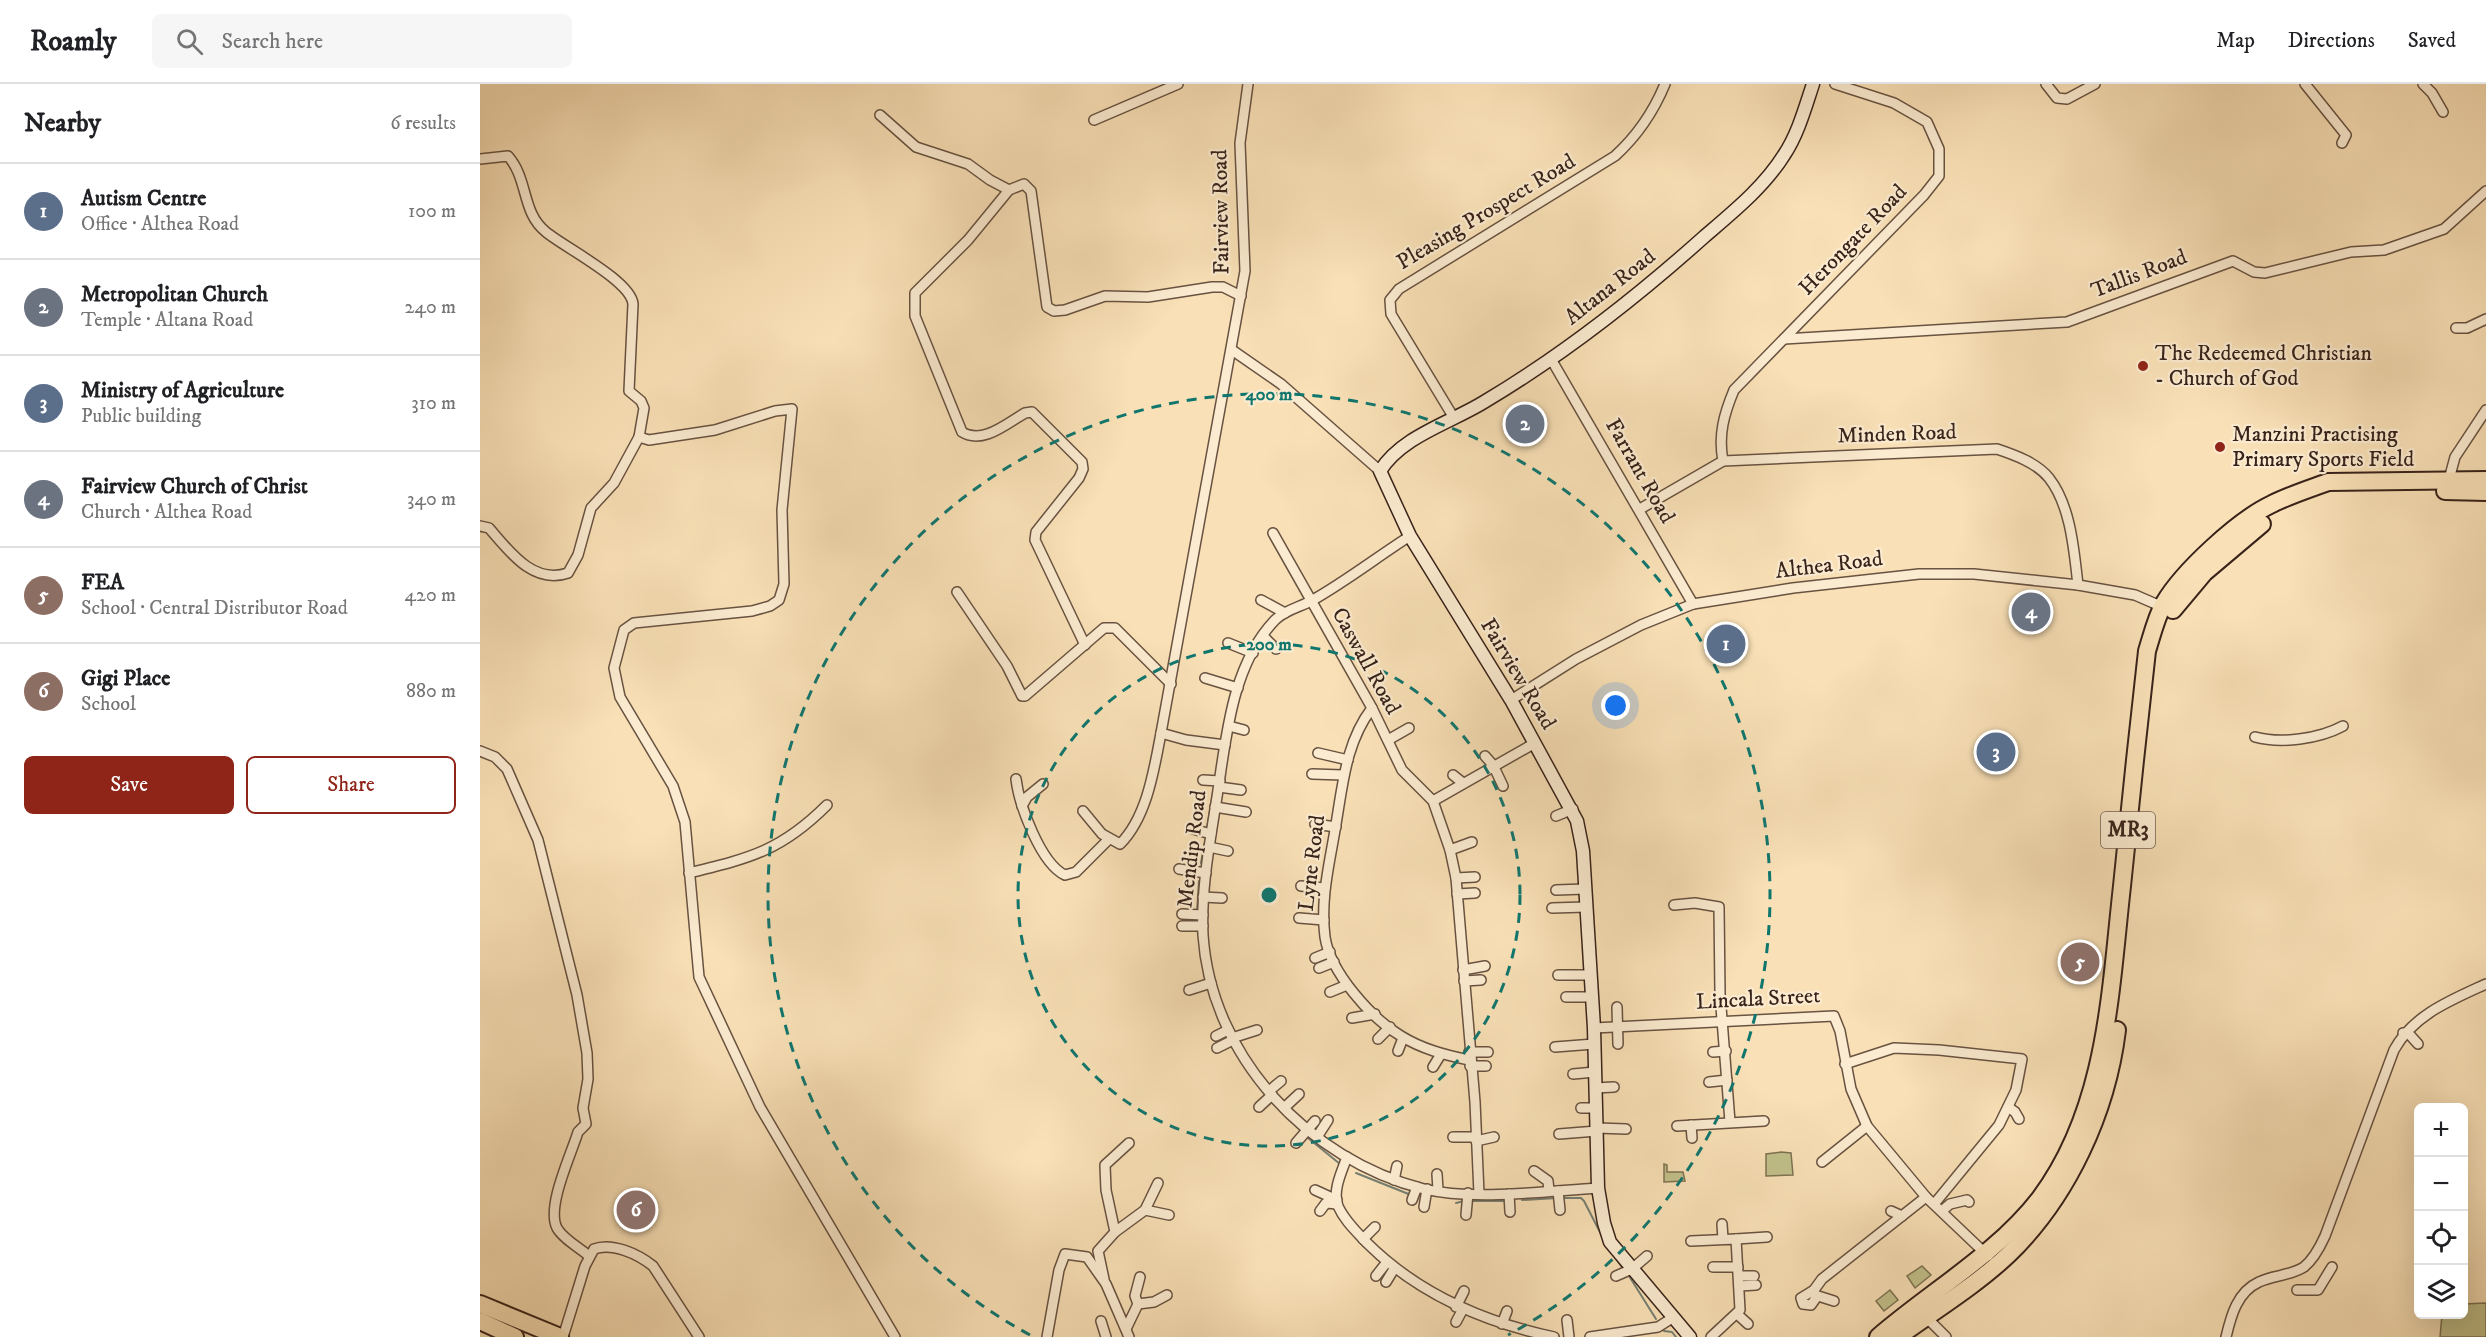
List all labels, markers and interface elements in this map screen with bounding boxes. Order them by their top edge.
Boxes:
search box [152,14,572,68]
text: Roamly [30,24,116,59]
icon: search [173,25,206,58]
text: Search here [221,28,323,55]
text: Map [2216,28,2255,54]
text: Directions [2288,28,2375,54]
text: Saved [2408,28,2456,54]
text: Nearby [24,107,101,140]
text: 6 results [390,111,456,136]
street label: Pleasing Prospect Road [1392,148,1580,276]
street label: Fairview Road [1206,149,1236,275]
street label: Herongate Road [1793,179,1913,301]
text: Autism Centre [81,185,206,212]
text: 1 [40,199,47,224]
text: 100 m [408,199,456,224]
text: Office · Althea Road [81,212,239,237]
street label: Altana Road [1559,243,1661,331]
street label: Tallis Road [2087,243,2191,305]
text: Metropolitan Church [81,281,268,308]
text: 2 [39,295,48,320]
text: 240 m [405,295,456,320]
text: Temple · Altana Road [81,308,253,333]
place label: The Redeemed Christian - Church of God [2155,340,2372,392]
marker: The Redeemed Christian - Church of God [2136,359,2150,373]
text: Ministry of Agriculture [81,377,284,404]
text: 400 m [1244,384,1293,406]
text: 3 [40,391,47,416]
text: 310 m [411,391,456,416]
pin: 2 [1506,402,1544,446]
text: Public building [81,404,201,429]
street label: Farrant Road [1599,414,1681,528]
street label: Minden Road [1837,418,1957,450]
place label: Manzini Practising Primary Sports Field [2232,421,2414,473]
marker: Manzini Practising Primary Sports Field [2213,440,2227,454]
text: Fairview Church of Christ [81,473,308,500]
text: 4 [38,487,49,512]
text: 340 m [407,487,456,512]
text: Church · Althea Road [81,500,252,525]
street label: Althea Road [1774,545,1884,585]
text: FEA [81,569,124,596]
text: 5 [39,583,48,608]
text: 420 m [405,583,456,608]
pin: 4 [2012,590,2050,634]
text: School · Central Distributor Road [81,596,348,621]
street label: Caswall Road [1326,603,1406,719]
street label: Fairview Road [1474,613,1562,735]
pin: 1 [1706,622,1746,666]
text: 200 m [1246,634,1292,656]
text: Gigi Place [81,665,170,692]
text: 6 [38,679,49,704]
text: 880 m [406,679,456,704]
your location [1601,691,1630,720]
text: School [81,692,136,717]
pin: 3 [1976,730,2016,774]
button: Save [24,756,234,814]
button: Share [246,756,456,814]
street label: Mendip Road [1171,789,1213,909]
road number: MR3 [2101,812,2155,848]
street label: Lyne Road [1293,813,1331,913]
centre of rings [1259,885,1279,905]
pin: 5 [2060,940,2100,984]
street label: Lincala Street [1695,982,1821,1016]
map controls [2414,1103,2468,1319]
button: + [2414,1103,2468,1157]
button: − [2414,1157,2468,1211]
pin: 6 [616,1188,656,1232]
button: locate [2414,1211,2468,1265]
button: layers [2414,1265,2468,1319]

